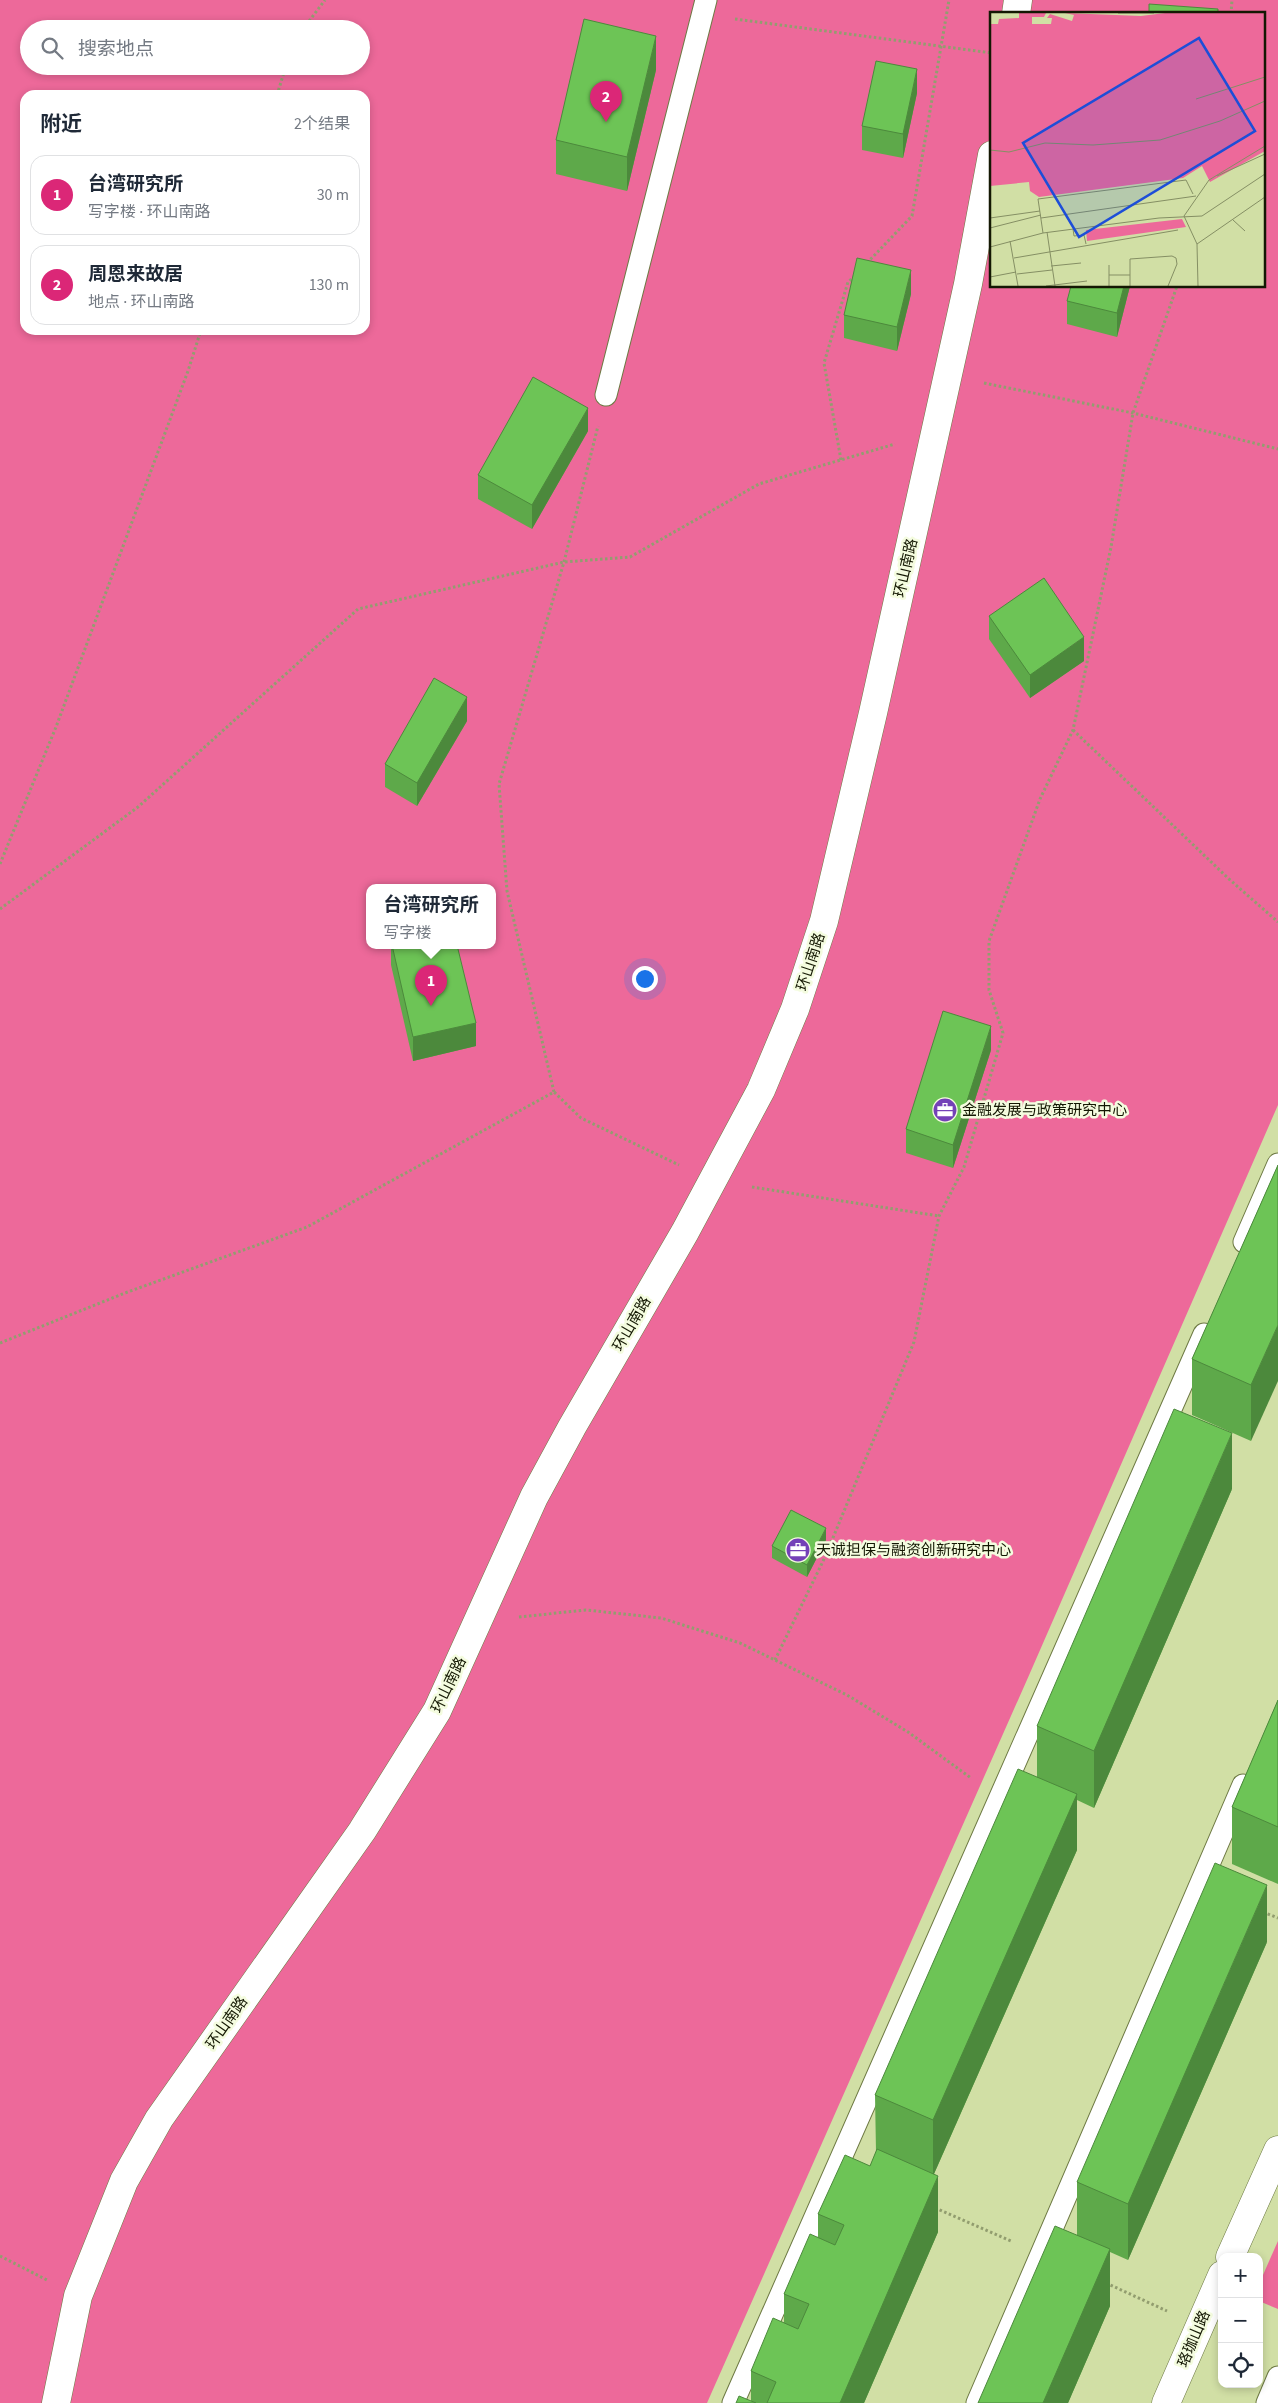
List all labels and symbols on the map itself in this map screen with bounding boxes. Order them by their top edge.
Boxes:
inset map [990,12,1266,288]
pin: 2 [590,81,622,122]
street label: 环山南路 [889,536,923,600]
street label: 环山南路 [792,930,830,994]
pin: 1 [415,965,447,1006]
your location [632,966,658,992]
office icon: 金融发展与政策研究中心 [932,1097,958,1123]
place label: 金融发展与政策研究中心 [962,1100,1127,1121]
street label: 环山南路 [608,1293,656,1355]
office icon: 天诚担保与融资创新研究中心 [785,1537,811,1563]
place label: 天诚担保与融资创新研究中心 [816,1540,1011,1561]
street label: 环山南路 [426,1653,472,1717]
street label: 环山南路 [201,1992,253,2054]
street label: 珞珈山路 [1173,2307,1215,2371]

